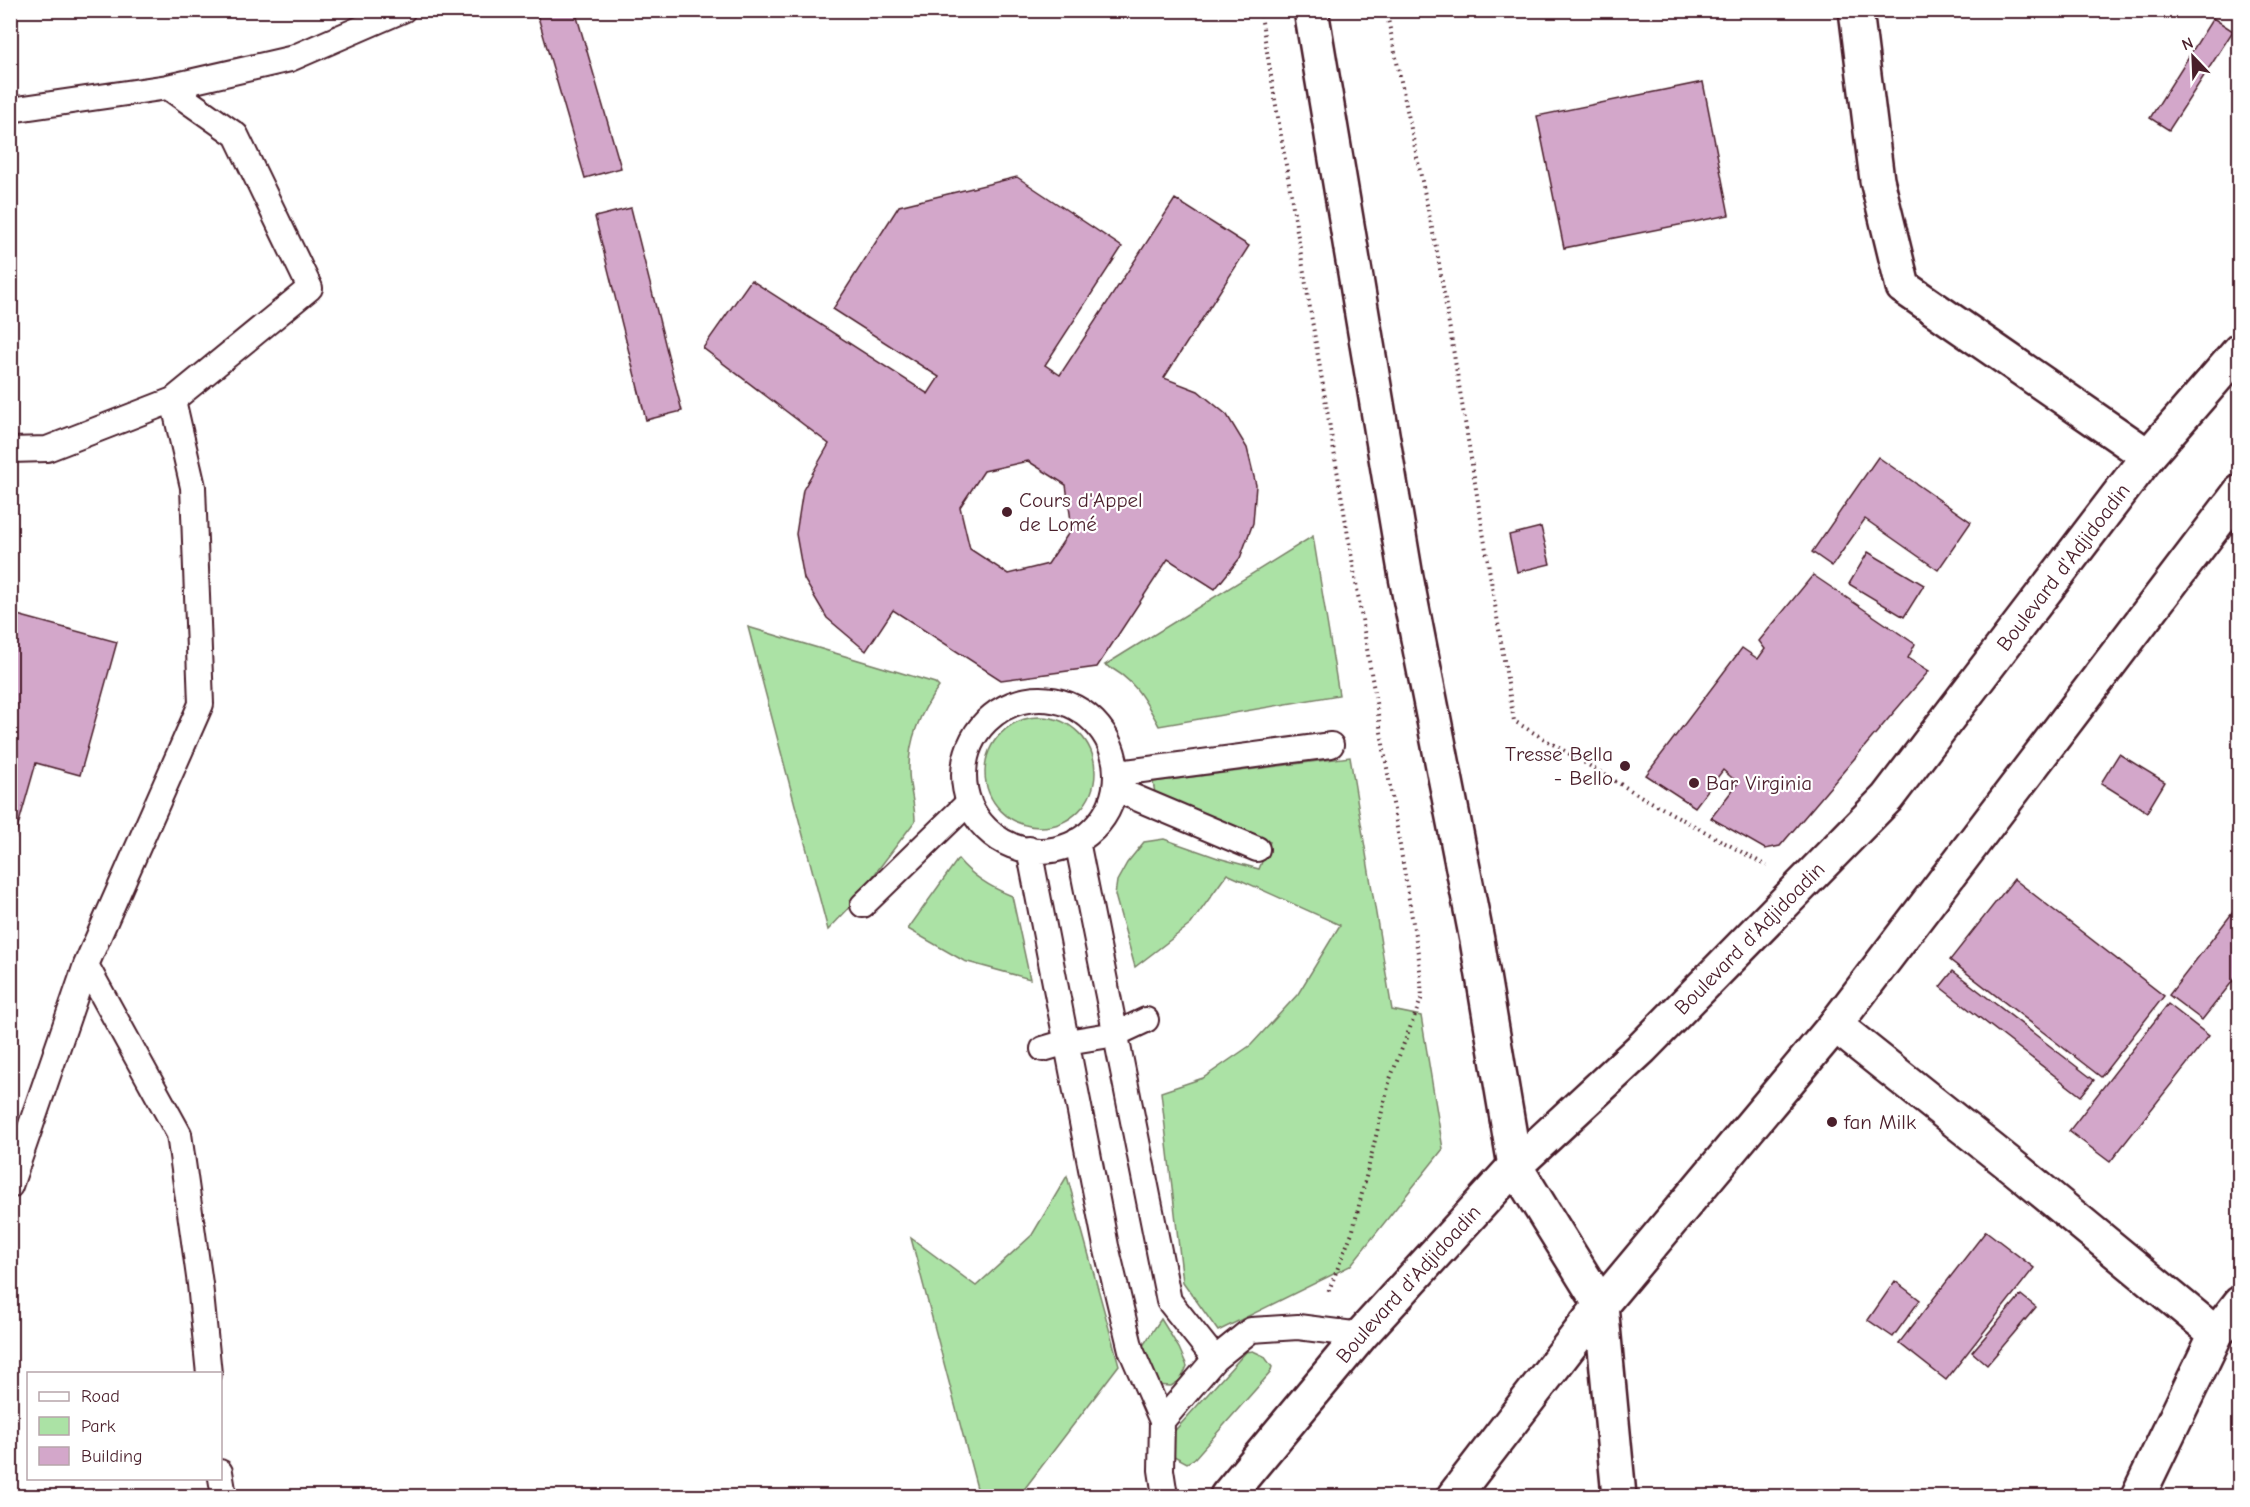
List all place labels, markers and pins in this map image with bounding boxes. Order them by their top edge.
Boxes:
place label: Cours d'Appel de Lomé [1019,488,1143,536]
marker: Cours d'Appel de Lomé [1000,505,1014,519]
place label: Tresse Bella - Bello [1505,742,1613,790]
marker: Tresse Bella - Bello [1618,759,1632,773]
place label: Bar Virginia [1706,771,1812,795]
marker: Bar Virginia [1687,776,1701,790]
place label: fan Milk [1843,1110,1916,1134]
marker: fan Milk [1825,1115,1839,1129]

